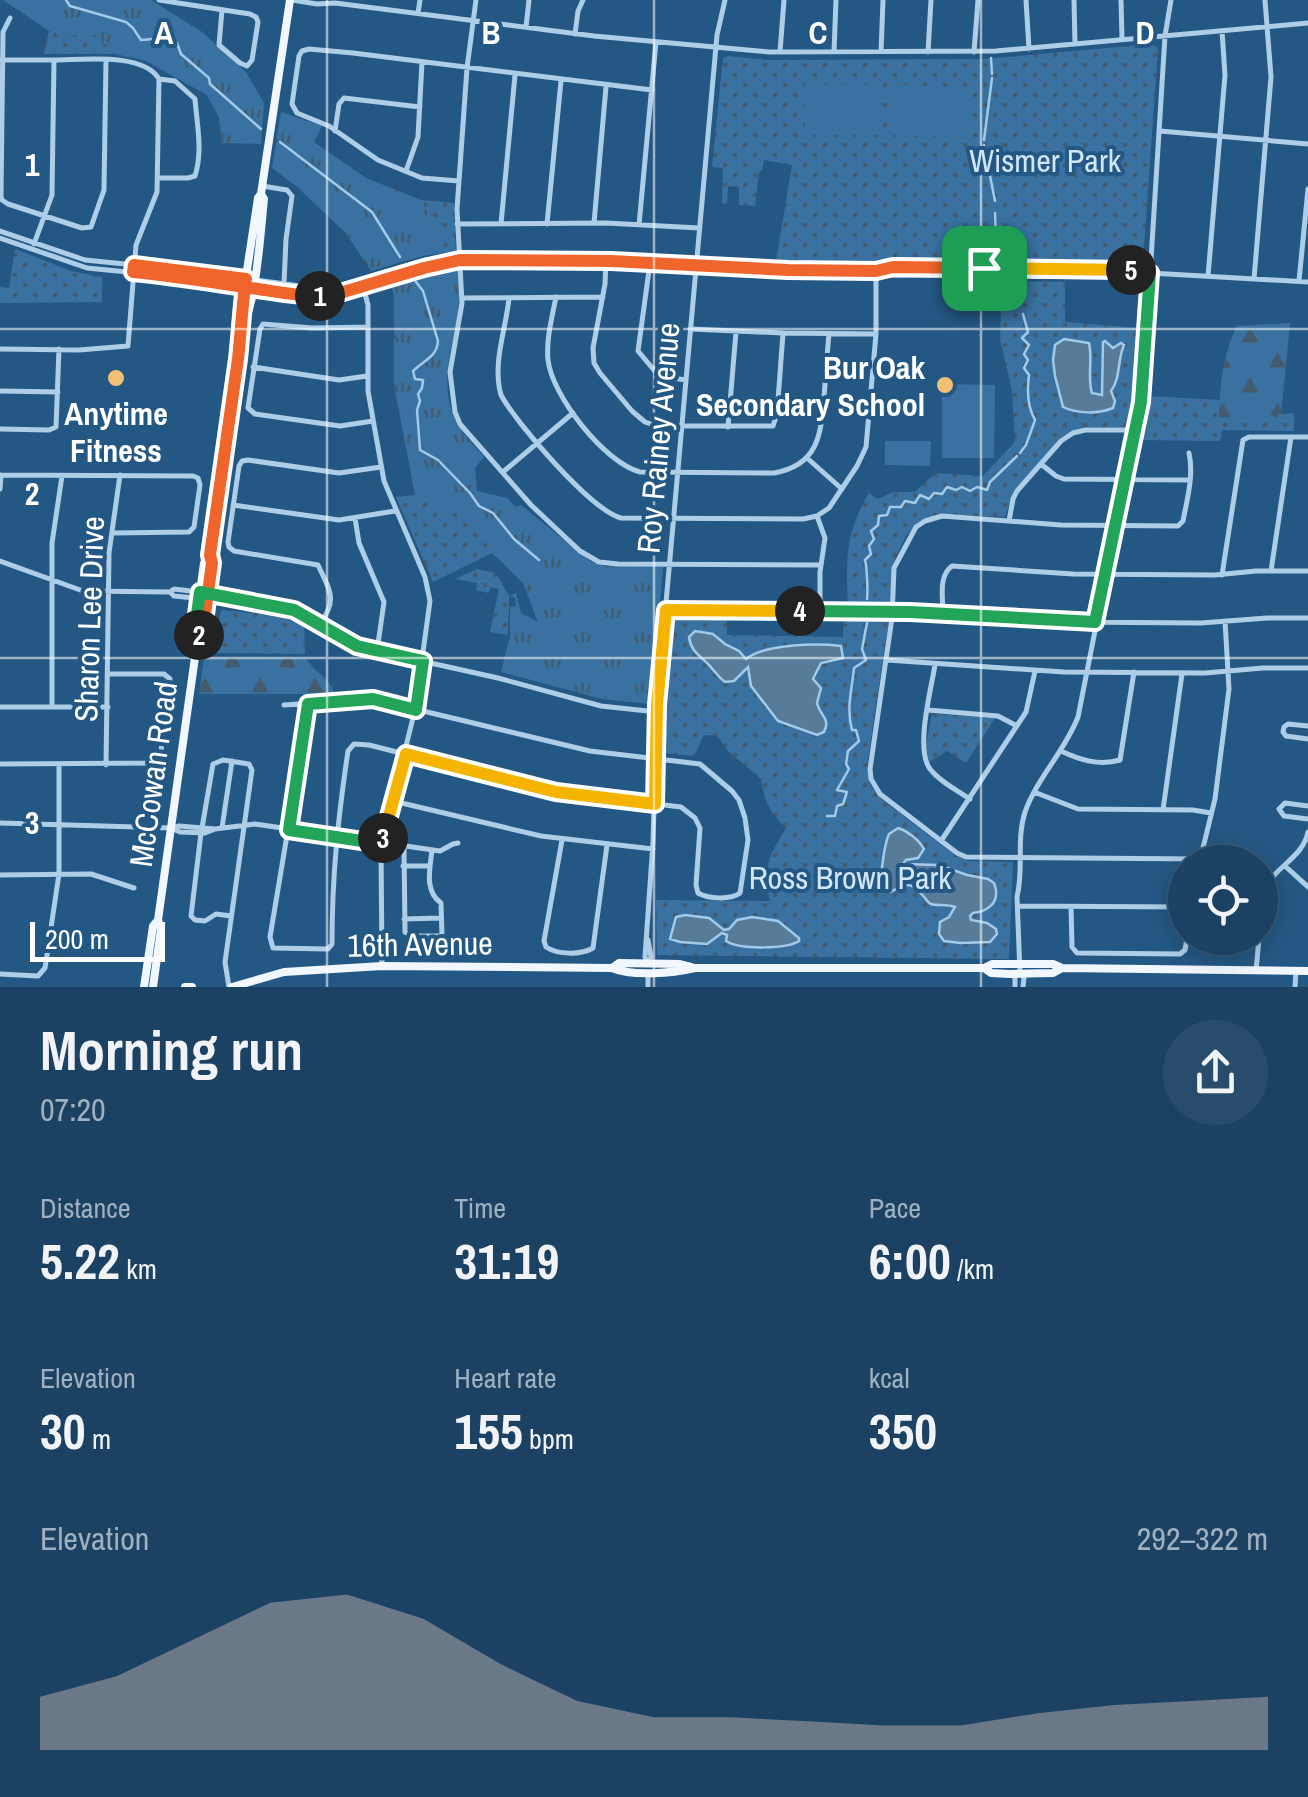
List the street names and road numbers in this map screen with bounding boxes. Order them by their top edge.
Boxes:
street label: Roy Rainey Avenue [626,321,690,555]
street label: Sharon Lee Drive [64,515,114,723]
street label: McCowan Road [119,679,187,869]
street label: 16th Avenue [347,921,493,967]

